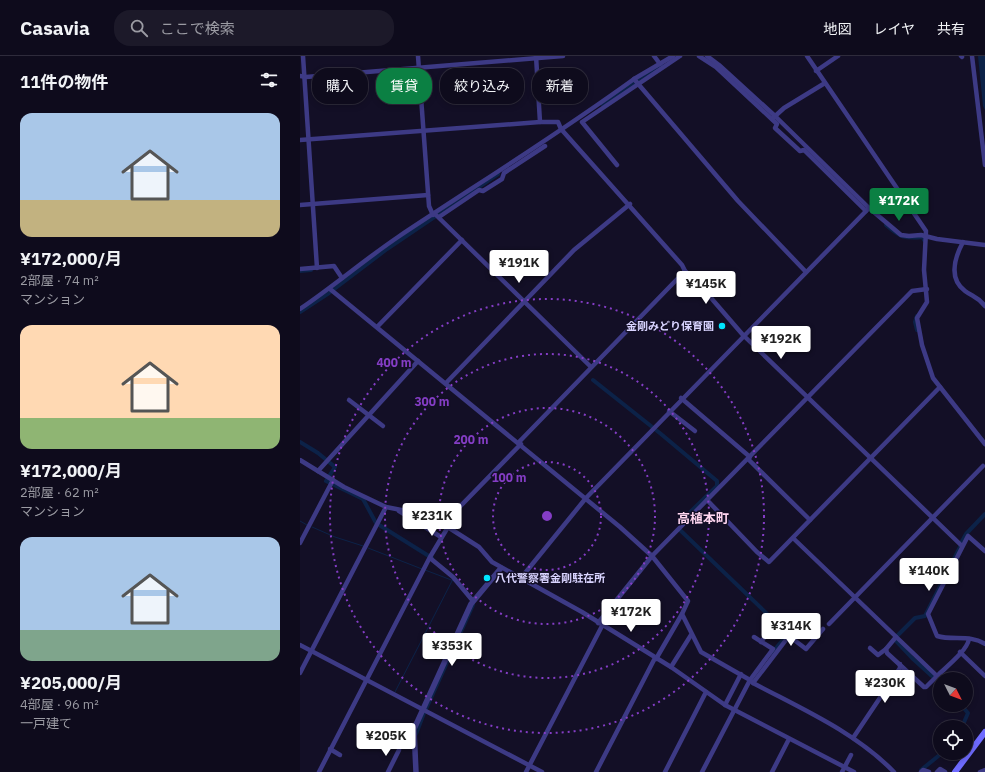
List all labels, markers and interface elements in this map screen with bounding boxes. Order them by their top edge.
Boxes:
search box [114,10,394,46]
text: Casavia [20,16,90,40]
icon: search [128,17,150,39]
text: ここで検索 [160,19,235,38]
text: 地図 [823,20,851,38]
text: レイヤ [873,20,915,38]
text: 共有 [937,20,965,38]
chip: 購入 [312,68,368,104]
chip: 賃貸 [376,68,432,104]
chip: 絞り込み [440,68,524,104]
chip: 新着 [532,68,588,104]
icon: filters [258,69,280,91]
text: 11件の物件 [20,71,108,93]
icon: home [114,139,186,211]
pin: ¥172K [871,188,927,222]
text: ¥172K [879,192,919,209]
text: ¥172,000/月 [20,248,122,270]
pin: ¥191K [491,250,547,284]
text: ¥191K [499,254,539,271]
pin: ¥145K [678,271,734,305]
text: 2部屋 · 74 m² [20,272,99,289]
text: ¥145K [686,275,726,292]
text: マンション [20,291,85,308]
place label: 金剛みどり保育園 [626,319,714,333]
marker: 金剛みどり保育園 [717,321,727,331]
pin: ¥192K [753,326,809,360]
text: ¥192K [761,330,801,347]
icon: home [114,351,186,423]
text: 400 m [376,355,412,370]
text: 300 m [414,394,450,409]
text: 200 m [453,432,489,447]
text: ¥172,000/月 [20,460,122,482]
text: 100 m [491,470,527,485]
text: 2部屋 · 62 m² [20,484,99,501]
text: マンション [20,503,85,520]
pin: ¥231K [404,503,460,537]
text: ¥231K [412,507,452,524]
centre of rings [540,509,554,523]
district label: 高植本町 [677,510,729,527]
pin: ¥140K [901,558,957,592]
text: ¥140K [909,562,949,579]
icon: home [114,563,186,635]
place label: 八代警察署金剛駐在所 [495,571,605,585]
marker: 八代警察署金剛駐在所 [482,573,492,583]
pin: ¥172K [603,599,659,633]
text: ¥172K [611,603,651,620]
pin: ¥314K [763,613,819,647]
text: ¥314K [771,617,811,634]
pin: ¥353K [424,633,480,667]
text: ¥353K [432,637,472,654]
pin: ¥230K [857,670,913,704]
text: ¥205,000/月 [20,672,122,694]
north arrow [933,672,973,712]
map controls [933,672,973,760]
text: ¥230K [865,674,905,691]
text: 4部屋 · 96 m² [20,696,99,713]
text: 一戸建て [20,715,72,732]
button: locate [933,720,973,760]
pin: ¥205K [358,723,414,757]
text: ¥205K [366,727,406,744]

